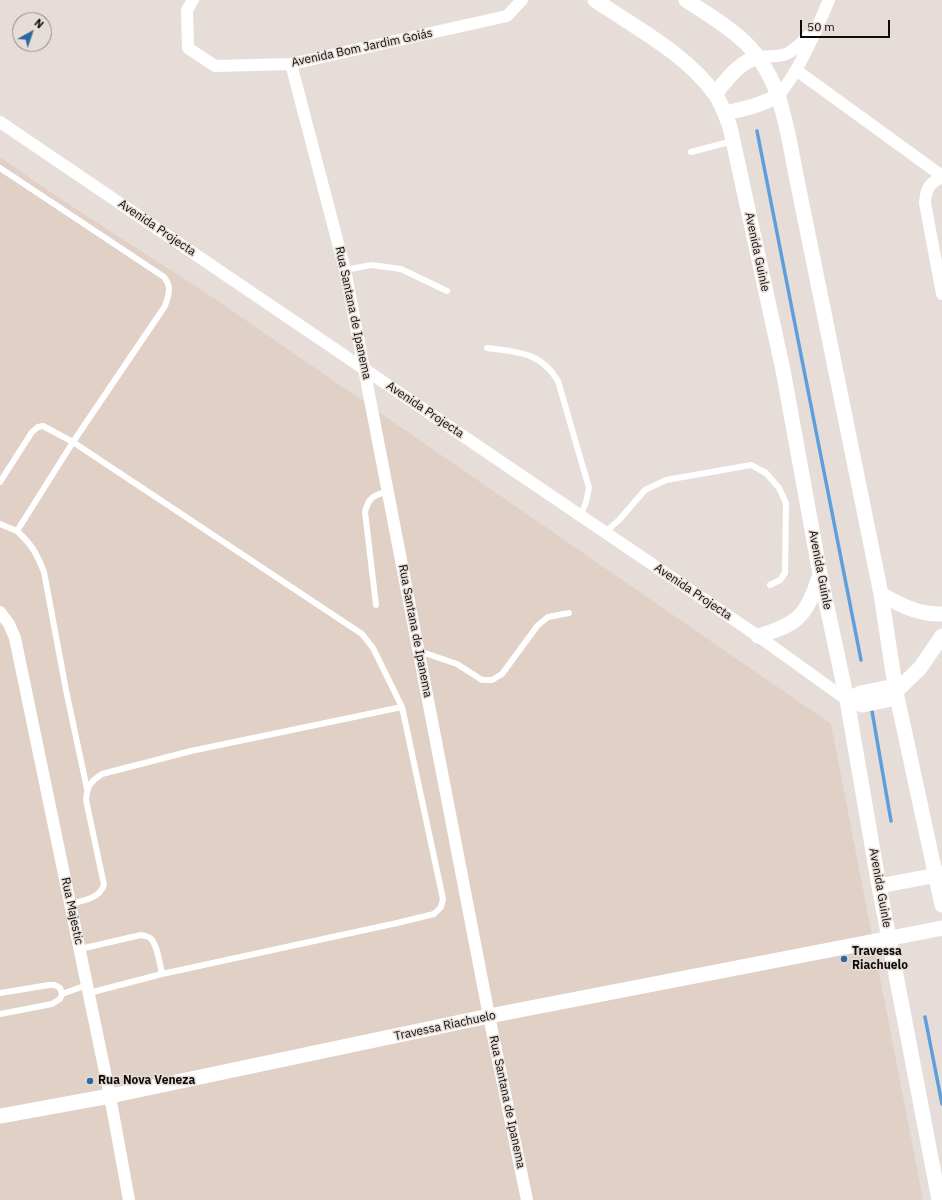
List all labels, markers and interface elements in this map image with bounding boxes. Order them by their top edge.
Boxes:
north arrow [12,12,52,52]
scale bar [802,12,892,38]
text: N [32,16,47,31]
text: 50 m [807,19,835,34]
street label: Avenida Bom Jardim Goiás [290,26,434,70]
street label: Avenida Projecta [116,197,198,259]
street label: Avenida Guinle [742,211,772,293]
street label: Rua Santana de Ipanema [332,245,374,381]
street label: Avenida Projecta [384,379,466,441]
street label: Avenida Guinle [805,529,835,611]
street label: Avenida Projecta [652,561,734,623]
street label: Rua Santana de Ipanema [395,563,435,699]
street label: Avenida Guinle [866,847,894,929]
street label: Rua Majestic [58,876,86,946]
place label: Travessa Riachuelo [852,945,908,973]
marker: Travessa Riachuelo [839,954,849,964]
street label: Travessa Riachuelo [393,1008,497,1044]
street label: Rua Santana de Ipanema [486,1034,528,1170]
place label: Rua Nova Veneza [98,1074,195,1088]
marker: Rua Nova Veneza [85,1076,95,1086]

